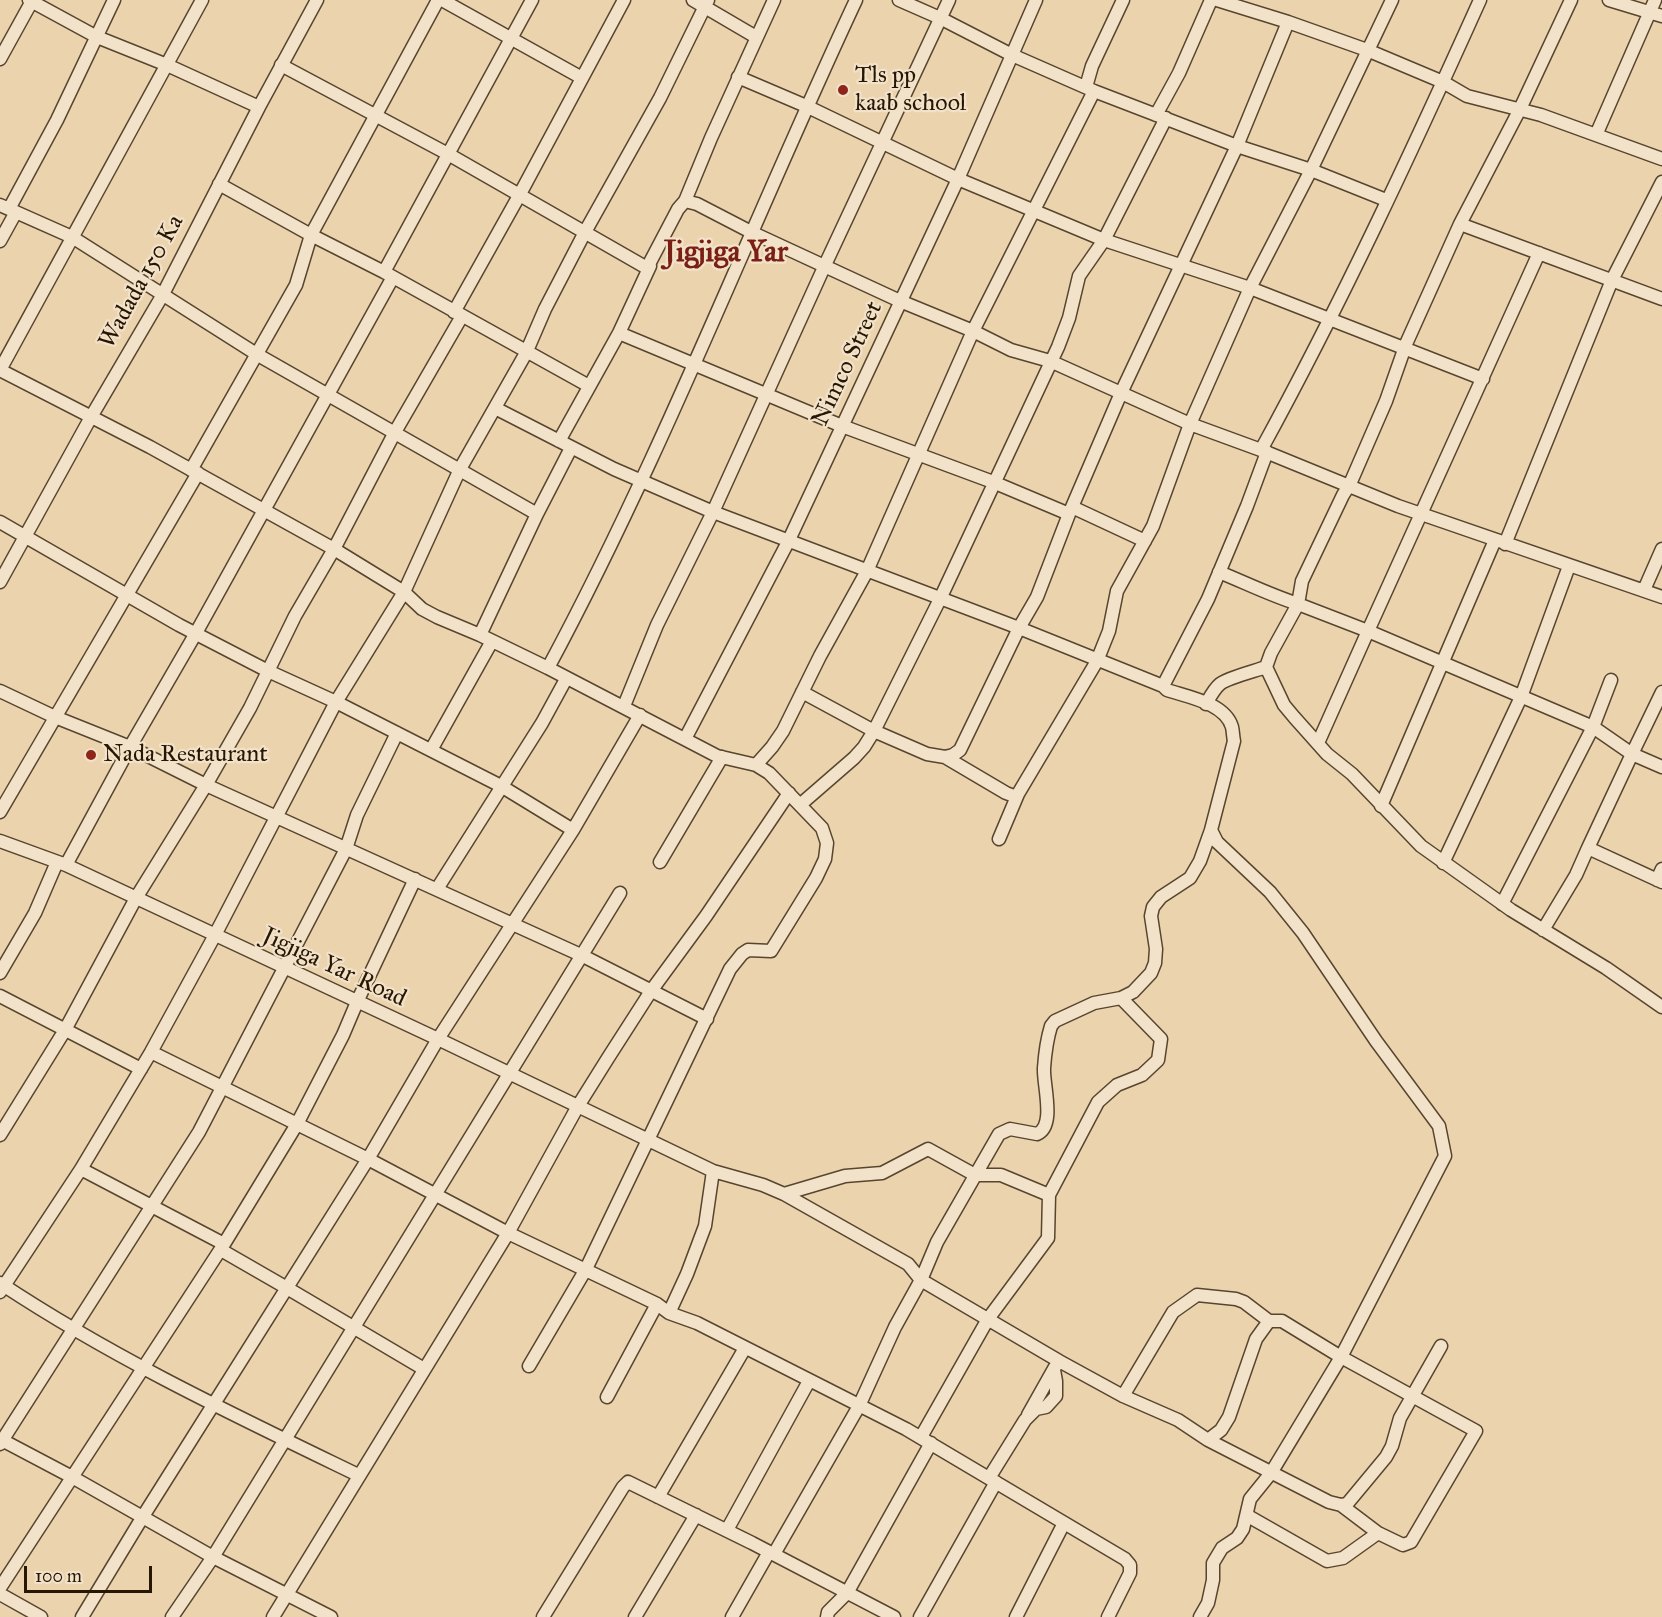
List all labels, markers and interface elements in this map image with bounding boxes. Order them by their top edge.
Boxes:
place label: Tls pp kaab school [855,62,966,118]
marker: Tls pp kaab school [836,83,850,97]
street label: Wadada 150 Ka [94,210,190,354]
district label: Jigjiga Yar [664,236,788,272]
street label: Nimco Street [807,297,889,431]
place label: Nada Restaurant [103,741,268,769]
marker: Nada Restaurant [84,748,98,762]
street label: Jigjiga Yar Road [257,922,411,1014]
scale bar [27,1554,154,1592]
text: 100 m [35,1565,82,1587]

